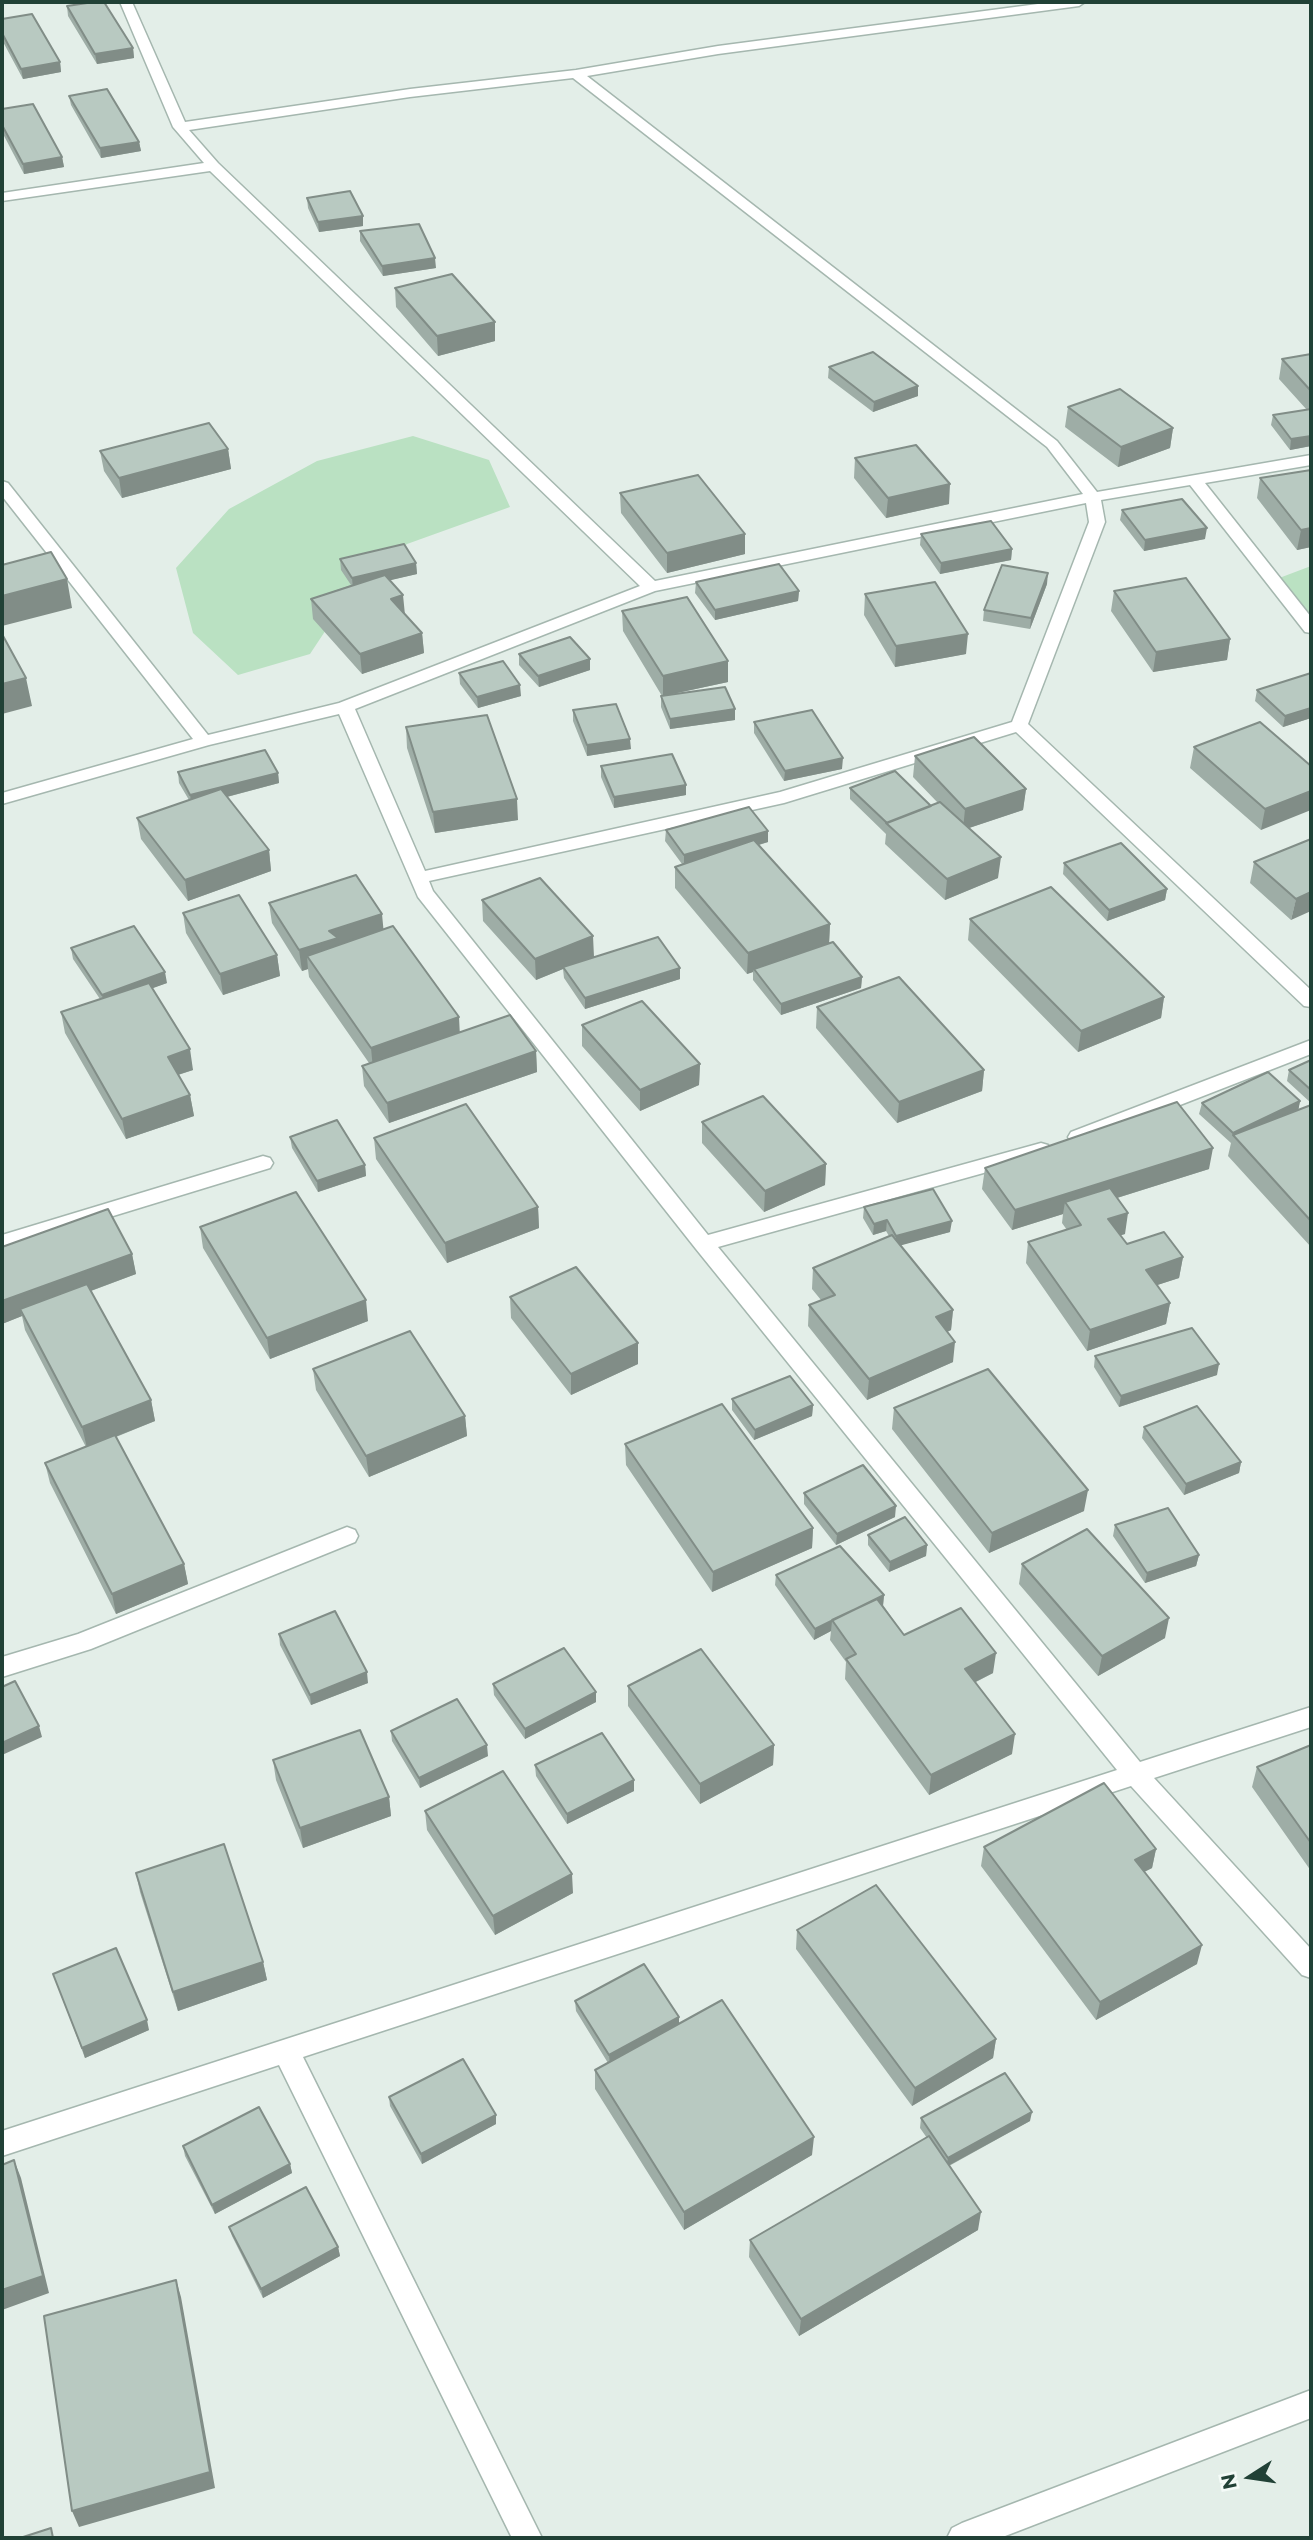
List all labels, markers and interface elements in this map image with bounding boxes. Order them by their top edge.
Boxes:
north arrow [1215,2442,1285,2512]
text: N [1216,2472,1242,2491]

